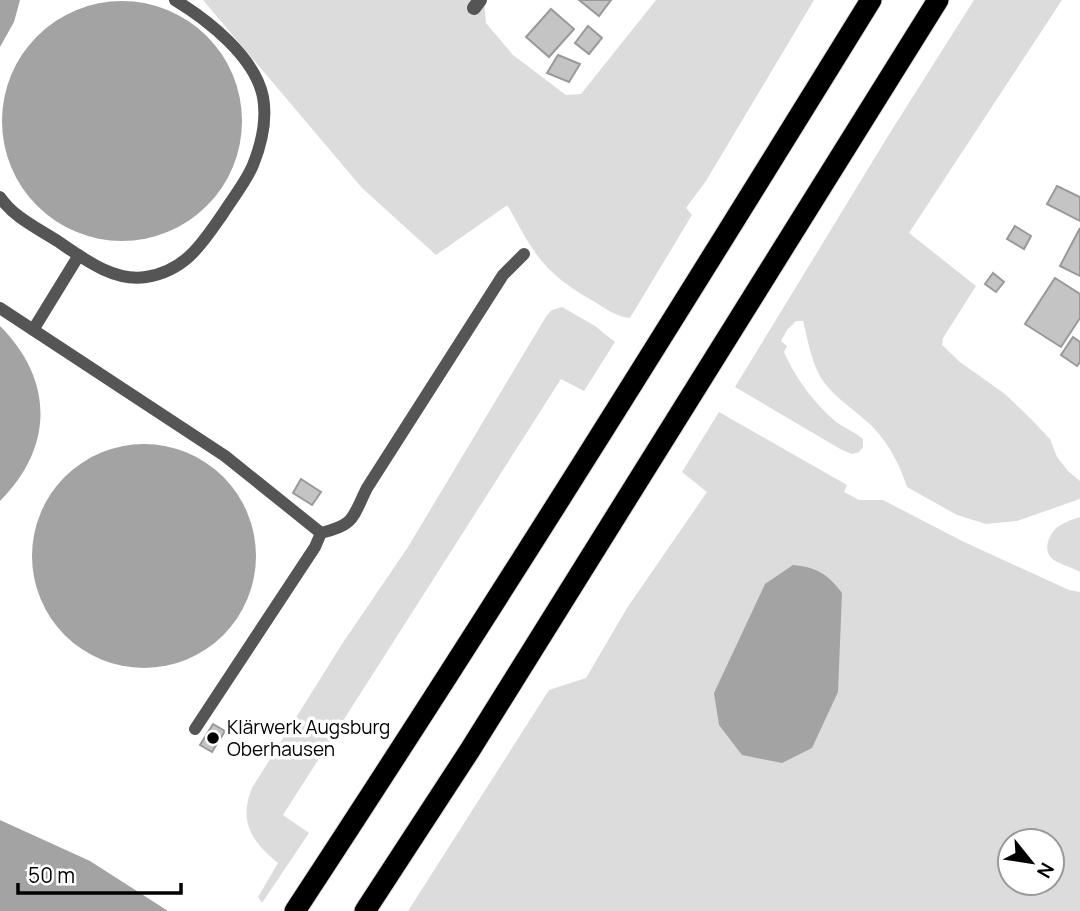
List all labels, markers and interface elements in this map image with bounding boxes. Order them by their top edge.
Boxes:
place label: Klärwerk Augsburg Oberhausen [227,714,390,762]
marker: Klärwerk Augsburg Oberhausen [205,730,221,746]
north arrow [996,827,1066,897]
scale bar [18,852,180,896]
text: N [1031,858,1060,883]
text: 50 m [28,861,75,889]

